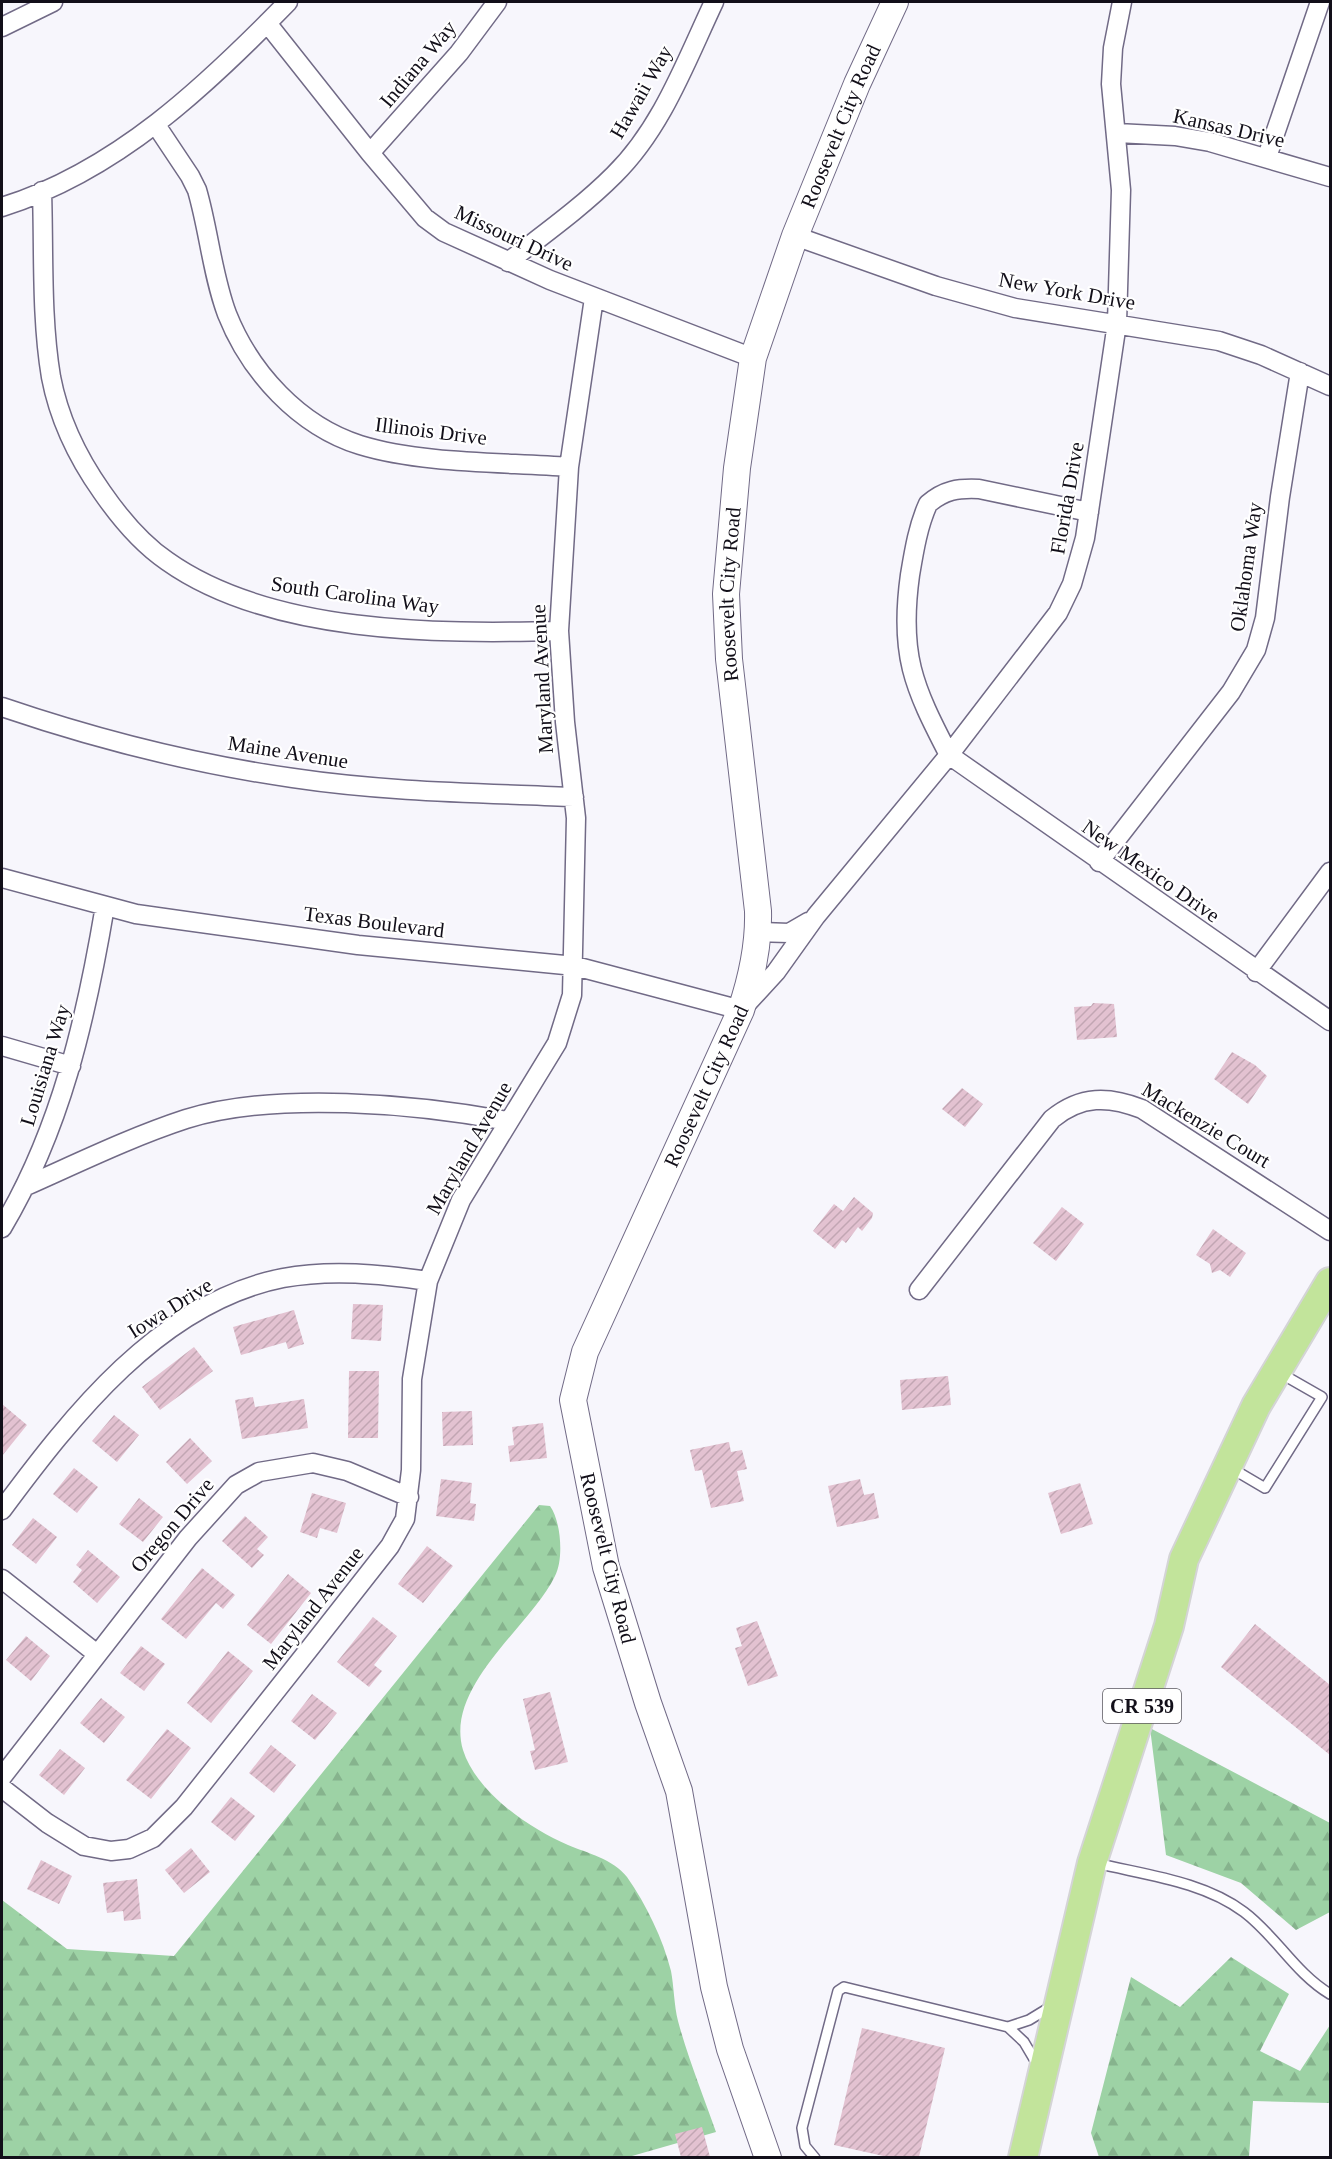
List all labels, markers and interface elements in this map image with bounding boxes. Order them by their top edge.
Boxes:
street label: Indiana Way [375,15,462,112]
street label: Roosevelt City Road [796,40,886,212]
street label: Hawaii Way [605,41,678,143]
street label: Kansas Drive [1171,104,1287,152]
street label: Missouri Drive [451,200,577,276]
street label: New York Drive [997,267,1137,315]
street label: Illinois Drive [374,412,488,450]
street label: Florida Drive [1045,440,1089,556]
street label: Oklahoma Way [1225,500,1267,633]
street label: Roosevelt City Road [714,506,746,683]
street label: South Carolina Way [269,571,441,619]
street label: Maryland Avenue [526,604,558,754]
street label: Maine Avenue [226,731,350,773]
street label: New Mexico Drive [1078,815,1224,927]
street label: Texas Boulevard [302,901,446,943]
street label: Louisiana Way [15,1001,75,1129]
street label: Roosevelt City Road [659,1001,754,1171]
street label: Maryland Avenue [421,1077,517,1219]
street label: Mackenzie Court [1138,1077,1275,1173]
street label: Iowa Drive [123,1273,217,1343]
street label: Roosevelt City Road [575,1470,641,1646]
street label: Oregon Drive [126,1473,218,1577]
street label: Maryland Avenue [258,1542,368,1674]
road number: CR 539 [1103,1689,1181,1723]

